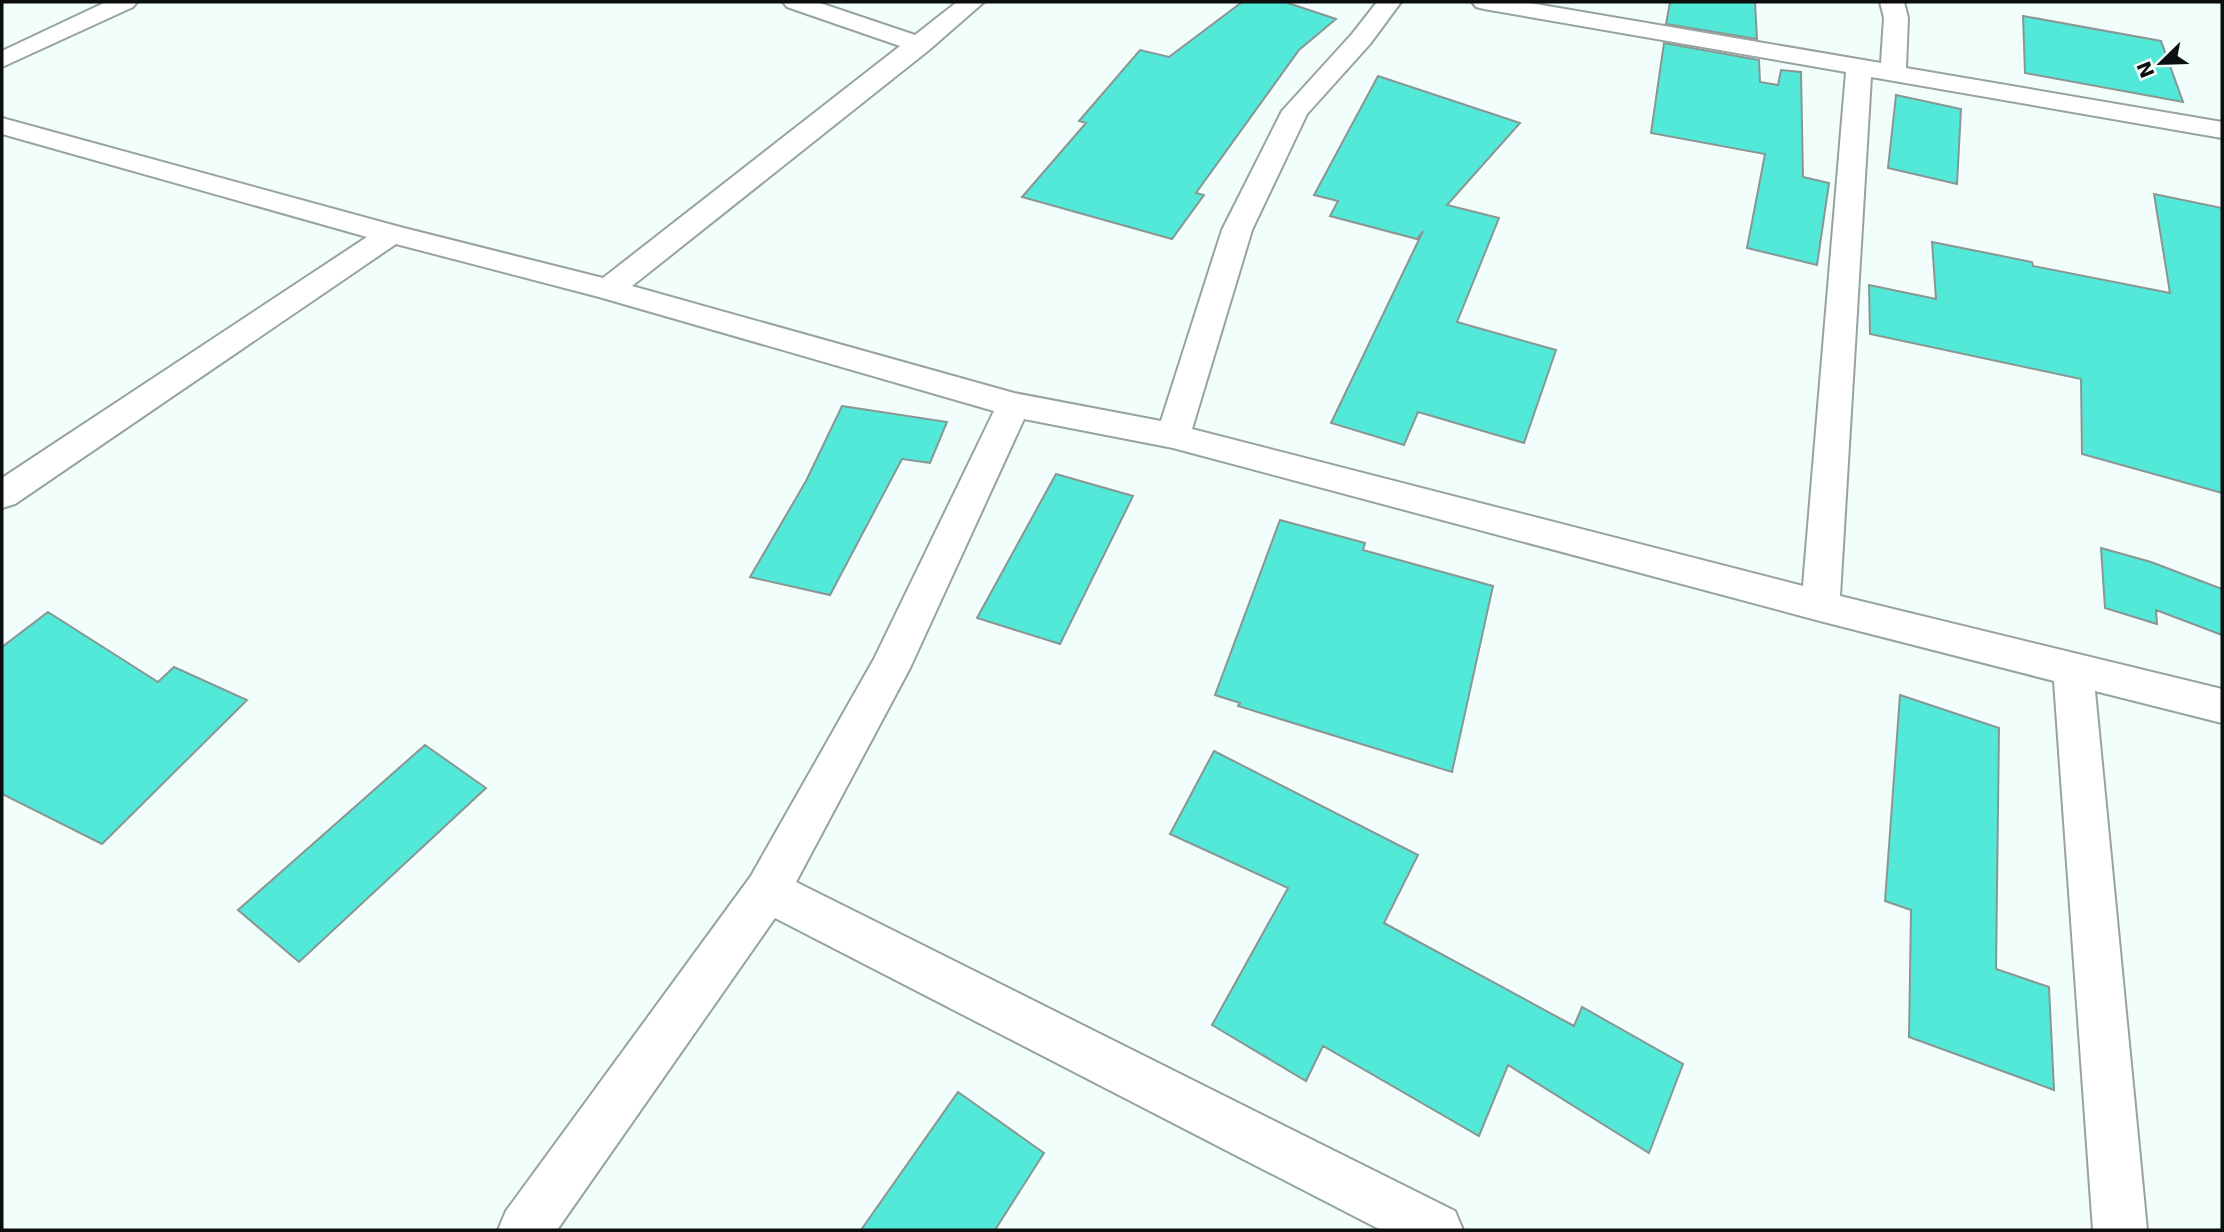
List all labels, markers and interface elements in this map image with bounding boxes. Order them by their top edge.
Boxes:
north arrow [2126,28,2196,98]
text: N [2132,58,2159,81]

